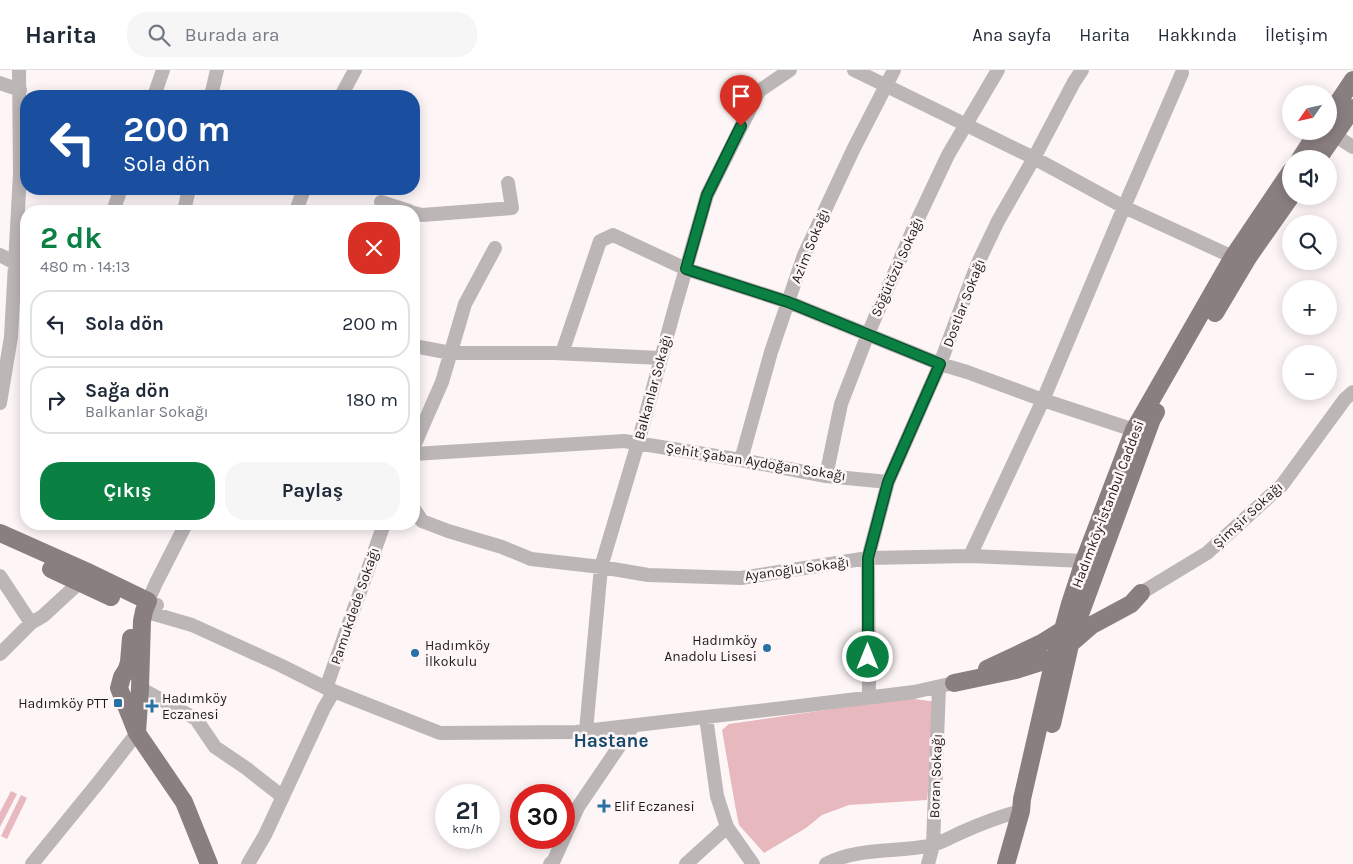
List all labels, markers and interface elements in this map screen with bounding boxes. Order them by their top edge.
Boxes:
search box [127,12,477,57]
text: Harita [25,21,97,49]
icon: search [145,21,173,49]
text: Burada ara [185,24,279,46]
text: Ana sayfa [972,24,1051,46]
text: Harita [1079,24,1130,46]
text: Hakkında [1158,24,1237,46]
text: İletişim [1265,24,1328,46]
pin [720,75,762,126]
icon: arrive [727,82,755,110]
north arrow [1282,85,1338,140]
map controls [1282,85,1337,400]
text: 200 m [123,109,231,150]
icon: left [40,110,105,175]
button: sound [1282,150,1337,205]
text: Sola dön [123,151,210,177]
street label: Azim Sokağı [787,206,833,286]
street label: Söğütözü Sokağı [867,214,927,320]
button: search [1282,215,1337,270]
text: 2 dk [40,220,102,256]
button: close [348,222,400,274]
street label: Dostlar Sokağı [939,256,989,350]
text: 480 m · 14:13 [40,257,130,276]
button: + [1282,280,1337,335]
icon: left [42,310,70,338]
text: Sola dön [85,313,164,335]
text: 200 m [342,313,398,335]
street label: Balkanlar Sokağı [631,333,675,441]
button: − [1282,345,1337,400]
text: Sağa dön [85,380,169,402]
icon: right [42,386,70,414]
text: 180 m [346,389,398,411]
text: Balkanlar Sokağı [85,402,209,421]
street label: Hadımköy-İstanbul Caddesi [1068,418,1148,590]
street label: Şehit Şaban Aydoğan Sokağı [665,439,847,485]
button: Çıkış [40,462,215,520]
button: Paylaş [225,462,400,520]
street label: Şimşir Sokağı [1209,478,1287,552]
street label: Pamukdede Sokağı [327,545,383,667]
street label: Ayanoğlu Sokağı [744,553,850,585]
position arrow [841,630,893,682]
place label: Hadımköy Anadolu Lisesi [664,632,757,665]
place label: Hadımköy İlkokulu [425,637,490,670]
marker: Hadımköy Anadolu Lisesi [761,642,773,654]
marker: Hadımköy İlkokulu [409,647,421,659]
place label: Hadımköy Eczanesi [162,690,227,723]
place label: Hadımköy PTT [18,695,108,712]
marker: Hadımköy PTT [112,697,124,709]
marker: Hadımköy Eczanesi [146,700,158,712]
district label: Hastane [573,730,649,752]
street label: Boran Sokağı [926,733,946,819]
speed limit sign: 30 [510,784,575,849]
text: 21 [455,796,480,825]
place label: Elif Eczanesi [614,798,695,815]
marker: Elif Eczanesi [598,800,610,812]
text: km/h [452,822,483,836]

